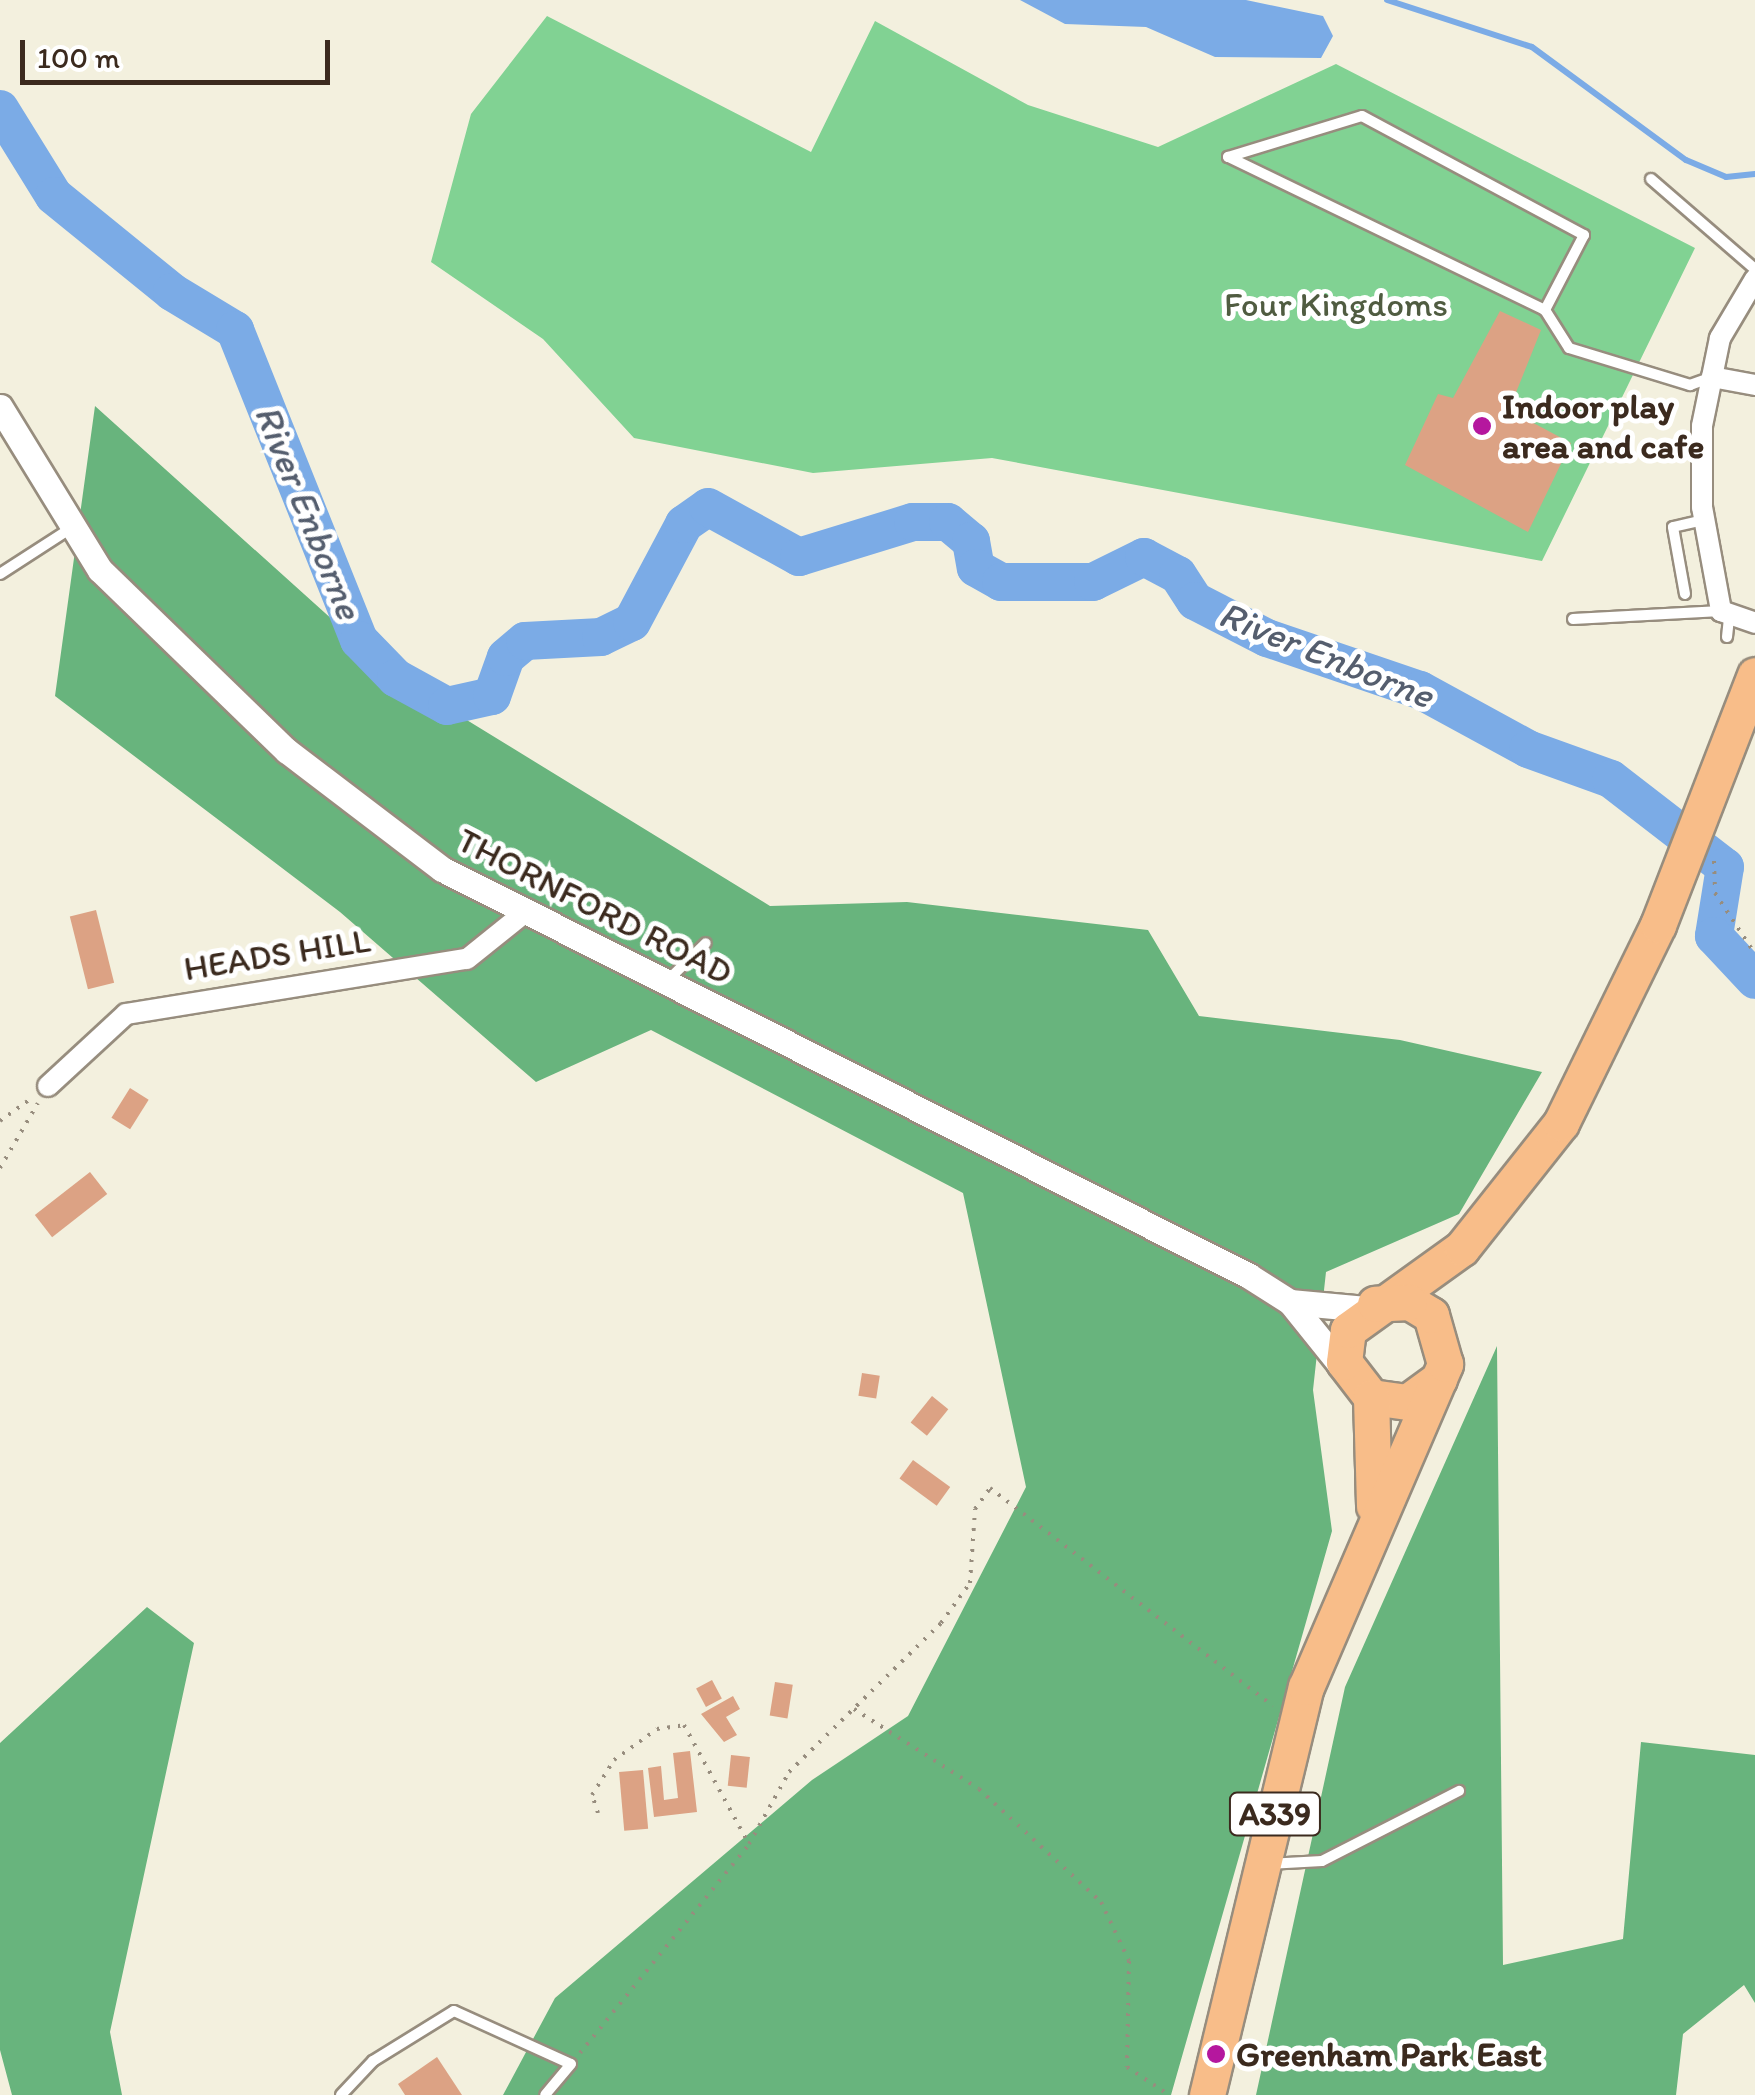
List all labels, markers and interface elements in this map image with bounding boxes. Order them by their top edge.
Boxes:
scale bar [25,20,335,82]
text: 100 m [37,39,120,76]
park label: Four Kingdoms [1223,283,1449,325]
place label: Indoor play area and cafe [1502,385,1706,467]
water label: River Enborne [244,398,372,626]
marker: Indoor play area and cafe [1471,415,1493,437]
water label: River Enborne [1212,591,1440,719]
street label: THORNFORD ROAD [451,819,739,993]
street label: HEADS HILL [181,919,373,989]
road number: A339 [1228,1787,1322,1841]
place label: Greenham Park East [1236,2033,1543,2075]
marker: Greenham Park East [1205,2043,1227,2065]

